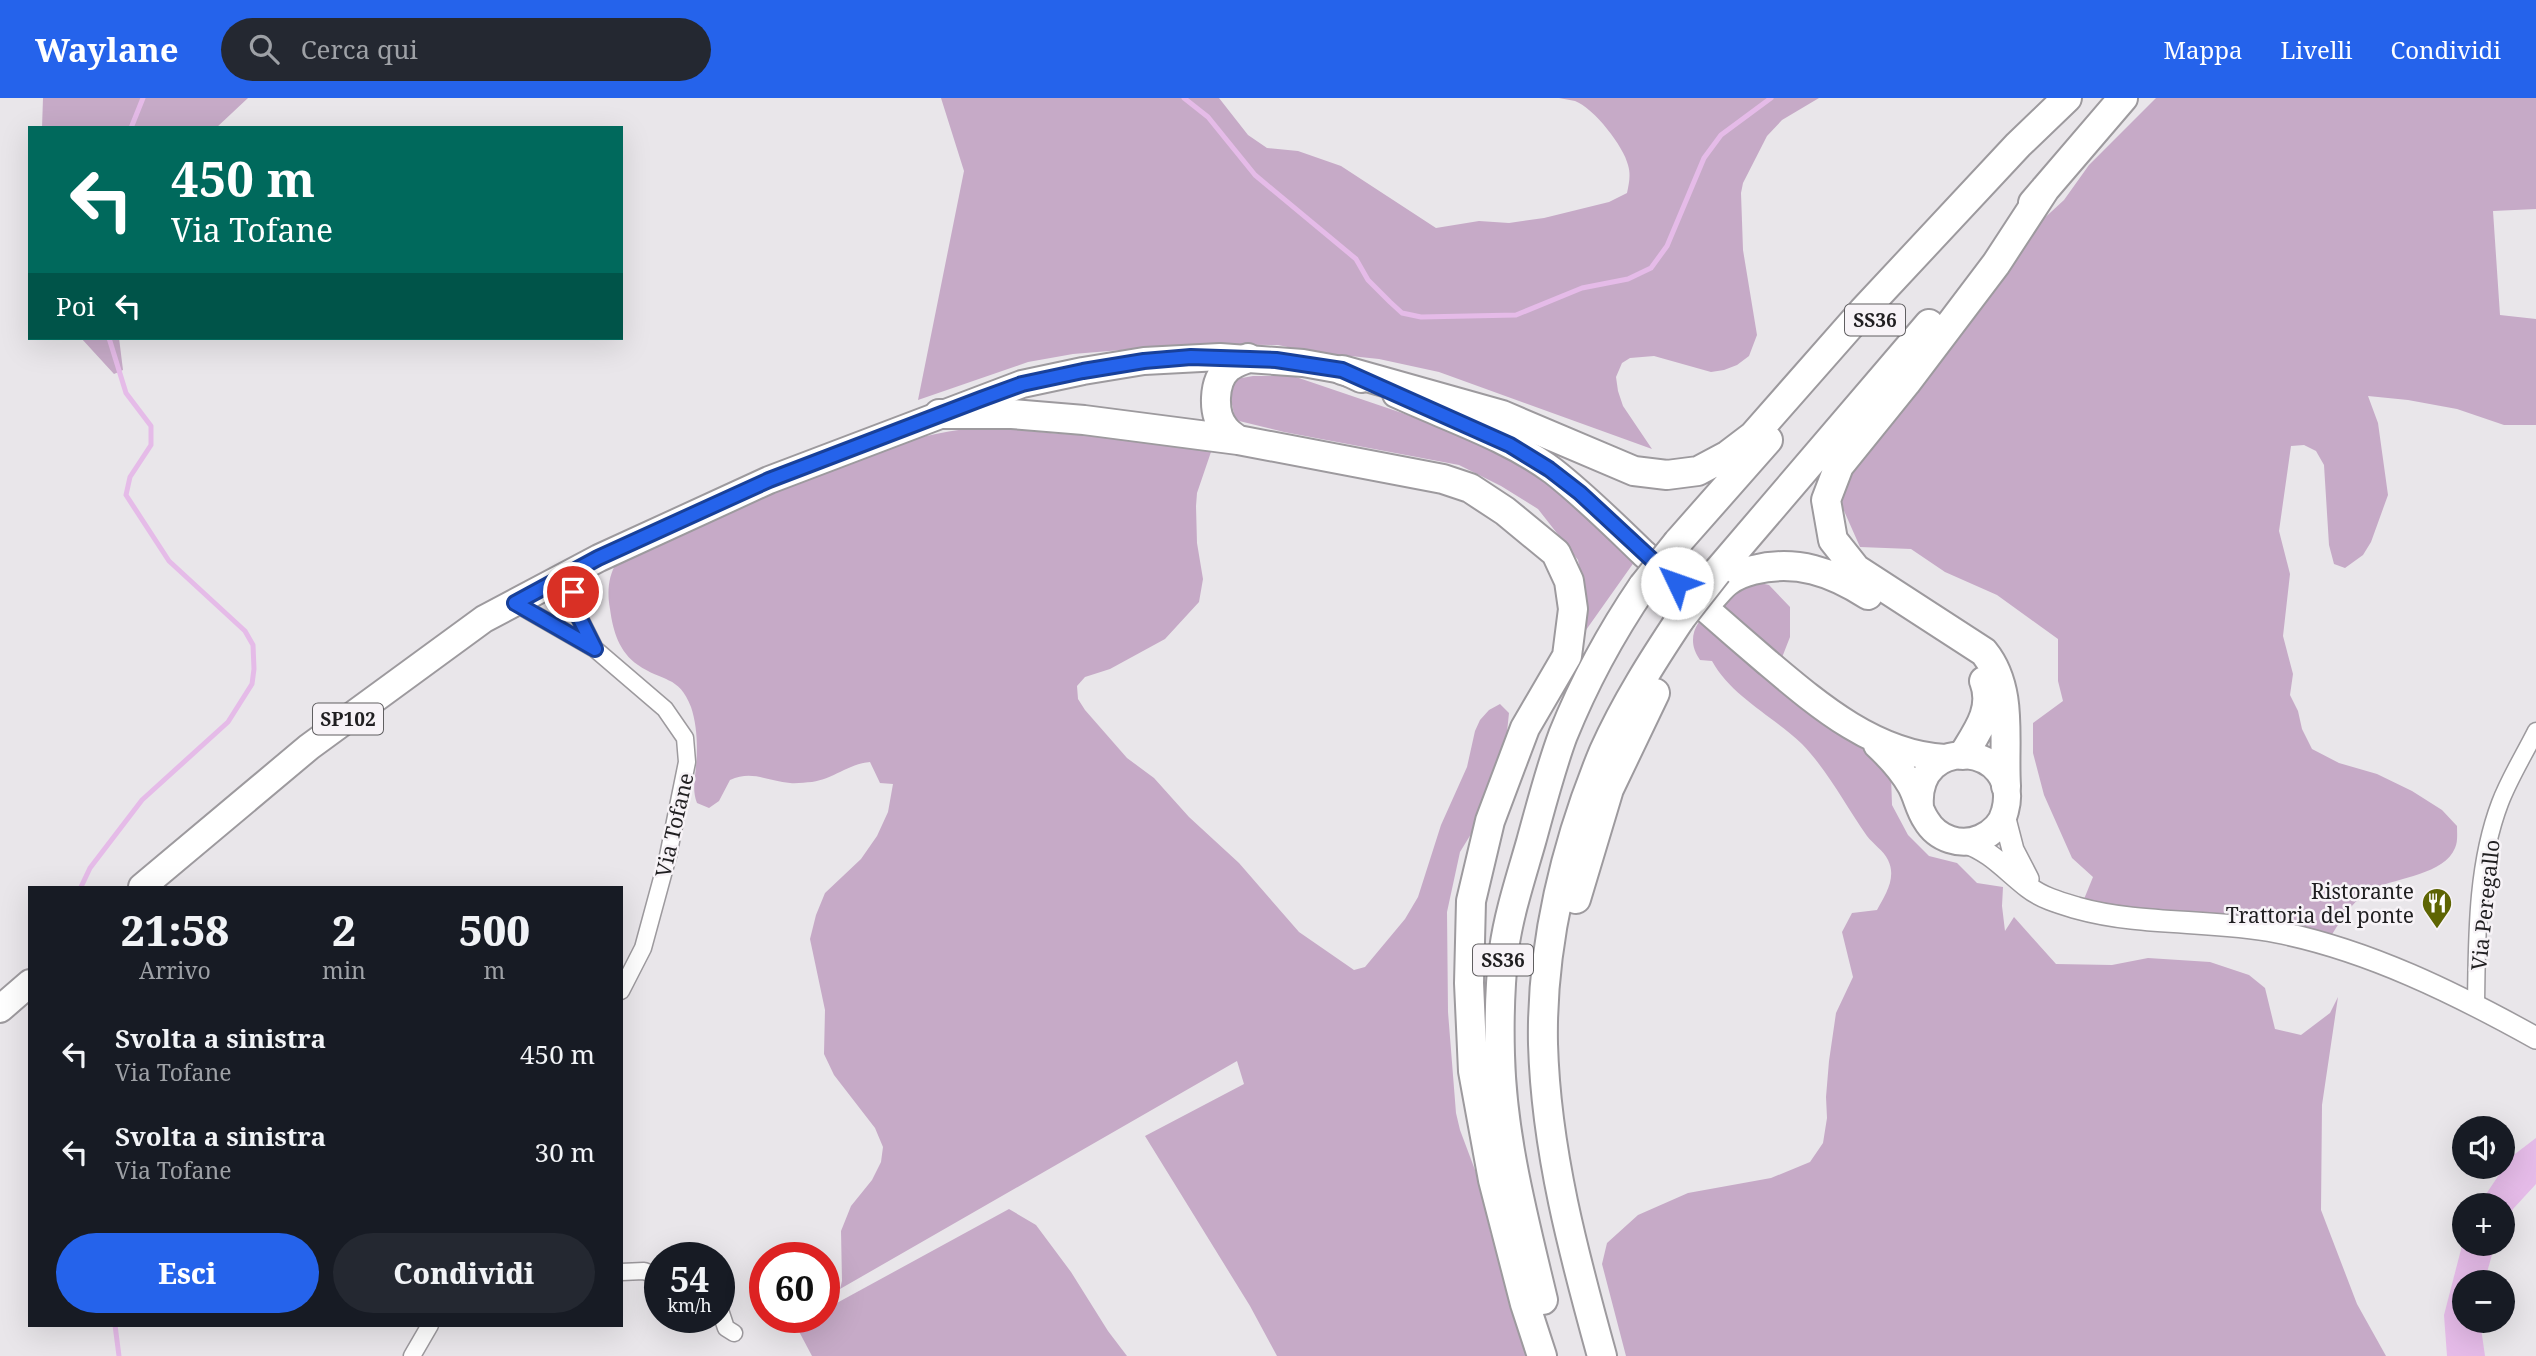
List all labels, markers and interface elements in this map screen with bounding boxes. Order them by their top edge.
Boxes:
search box [221,18,711,81]
text: Waylane [35,27,179,72]
icon: search [245,30,283,68]
text: Cerca qui [301,31,418,67]
text: Mappa [2164,33,2243,66]
text: Livelli [2281,33,2353,66]
text: Condividi [2391,33,2501,66]
text: 450 m [171,145,315,211]
icon: left [56,154,147,245]
text: Via Tofane [171,208,333,251]
icon: left [109,287,147,325]
text: Poi [56,288,95,324]
road number: SS36 [1845,304,1905,336]
position arrow [1640,546,1714,620]
pin [543,562,603,622]
icon: arrive [554,573,592,611]
road number: SP102 [313,704,383,734]
street label: Via Tofane [648,770,700,880]
street label: Via Peregallo [2464,838,2506,972]
place label: Ristorante Trattoria del ponte [2226,877,2414,929]
restaurant icon: Ristorante Trattoria del ponte [2420,886,2454,930]
text: 21:58 [121,901,229,958]
text: 2 [332,901,356,958]
text: 500 [459,901,530,958]
road number: SS36 [1473,944,1533,975]
text: Arrivo [139,954,211,986]
text: min [322,954,366,986]
text: m [484,954,505,986]
text: Svolta a sinistra [115,1020,326,1056]
icon: left [56,1035,94,1073]
text: 450 m [520,1036,595,1072]
text: Via Tofane [115,1056,232,1088]
map controls [2452,1116,2515,1333]
button: sound [2452,1116,2515,1179]
text: Svolta a sinistra [115,1118,326,1154]
icon: left [56,1133,94,1171]
text: 30 m [535,1134,595,1170]
text: Via Tofane [115,1154,232,1186]
button: + [2452,1193,2515,1256]
button: Esci [56,1233,319,1313]
button: Condividi [333,1233,595,1313]
speed limit sign: 60 [749,1242,840,1333]
text: 54 [670,1255,709,1302]
button: − [2452,1270,2515,1333]
text: km/h [667,1293,712,1317]

